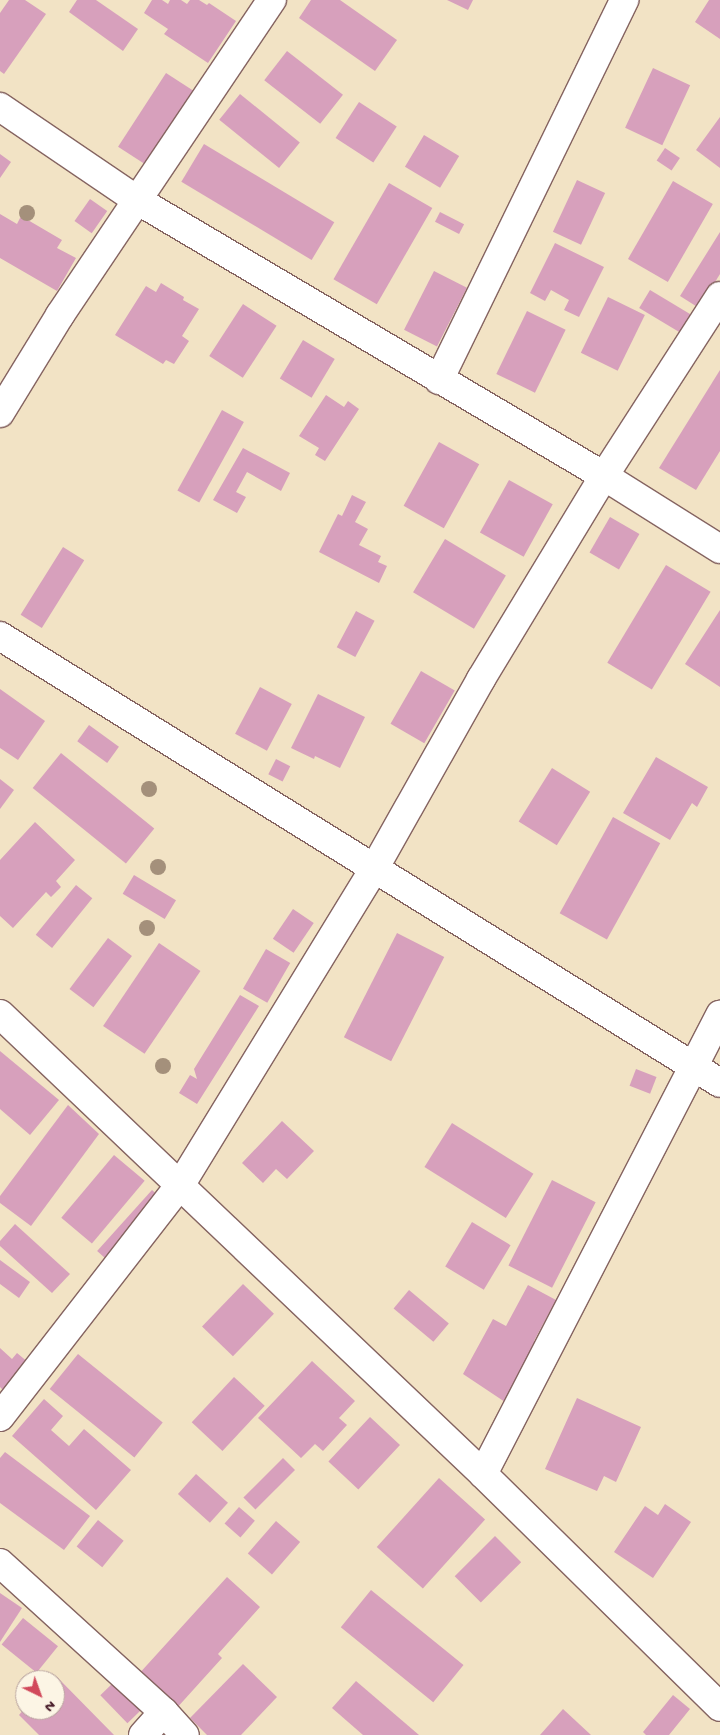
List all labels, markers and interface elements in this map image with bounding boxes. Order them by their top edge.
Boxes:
north arrow [15,1670,65,1720]
text: N [41,1696,59,1715]

